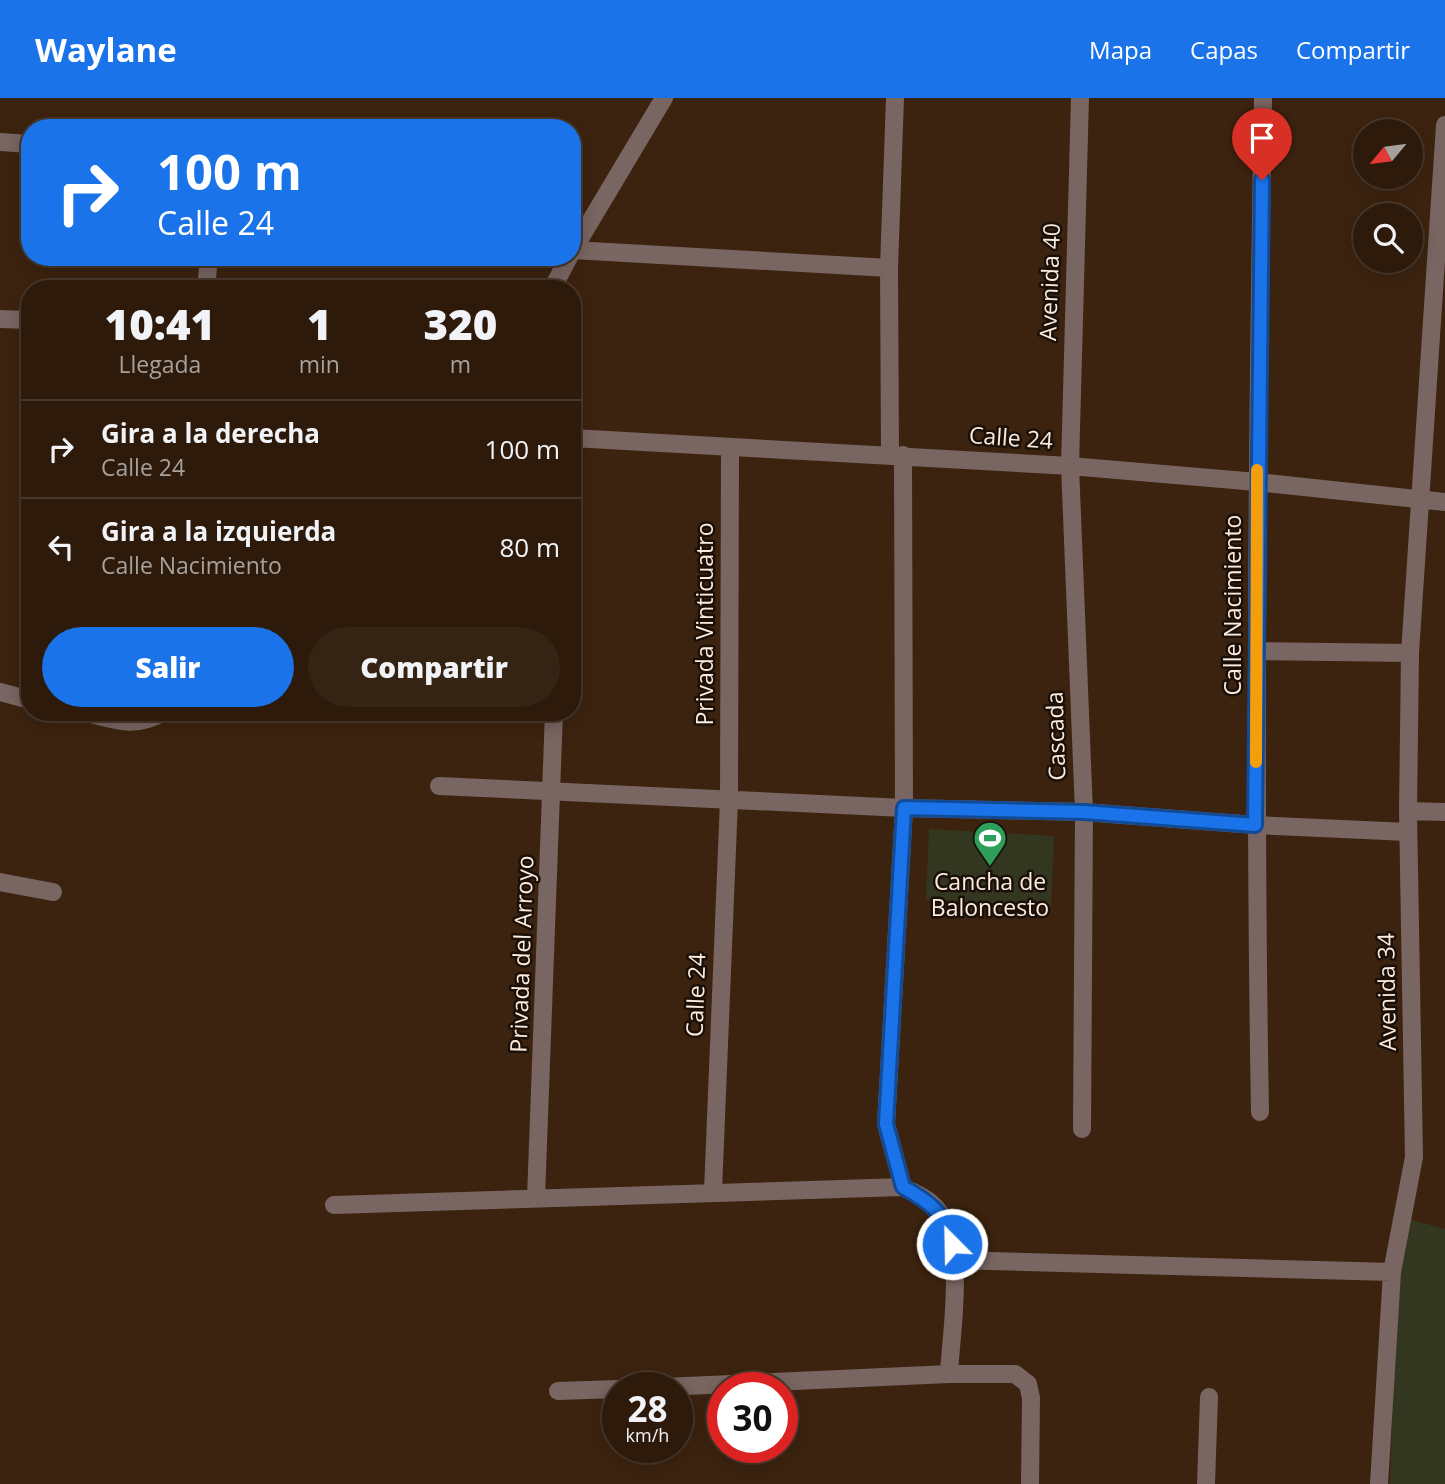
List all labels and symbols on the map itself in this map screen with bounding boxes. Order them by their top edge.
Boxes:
pin [1232,108,1292,180]
north arrow [1353,119,1423,189]
street label: Avenida 40 [1031,222,1067,341]
street label: Calle 24 [968,418,1054,456]
street label: Calle Nacimiento [1216,515,1248,695]
street label: Privada Vinticuatro [688,522,720,726]
street label: Cascada [1037,691,1073,781]
sports icon: Cancha de Baloncesto [971,819,1009,868]
street label: Privada del Arroyo [502,855,540,1053]
place label: Cancha de Baloncesto [931,865,1049,923]
street label: Avenida 34 [1369,933,1403,1051]
street label: Calle 24 [678,952,712,1038]
position arrow [915,1207,989,1281]
speed limit sign: 30 [707,1372,798,1463]

